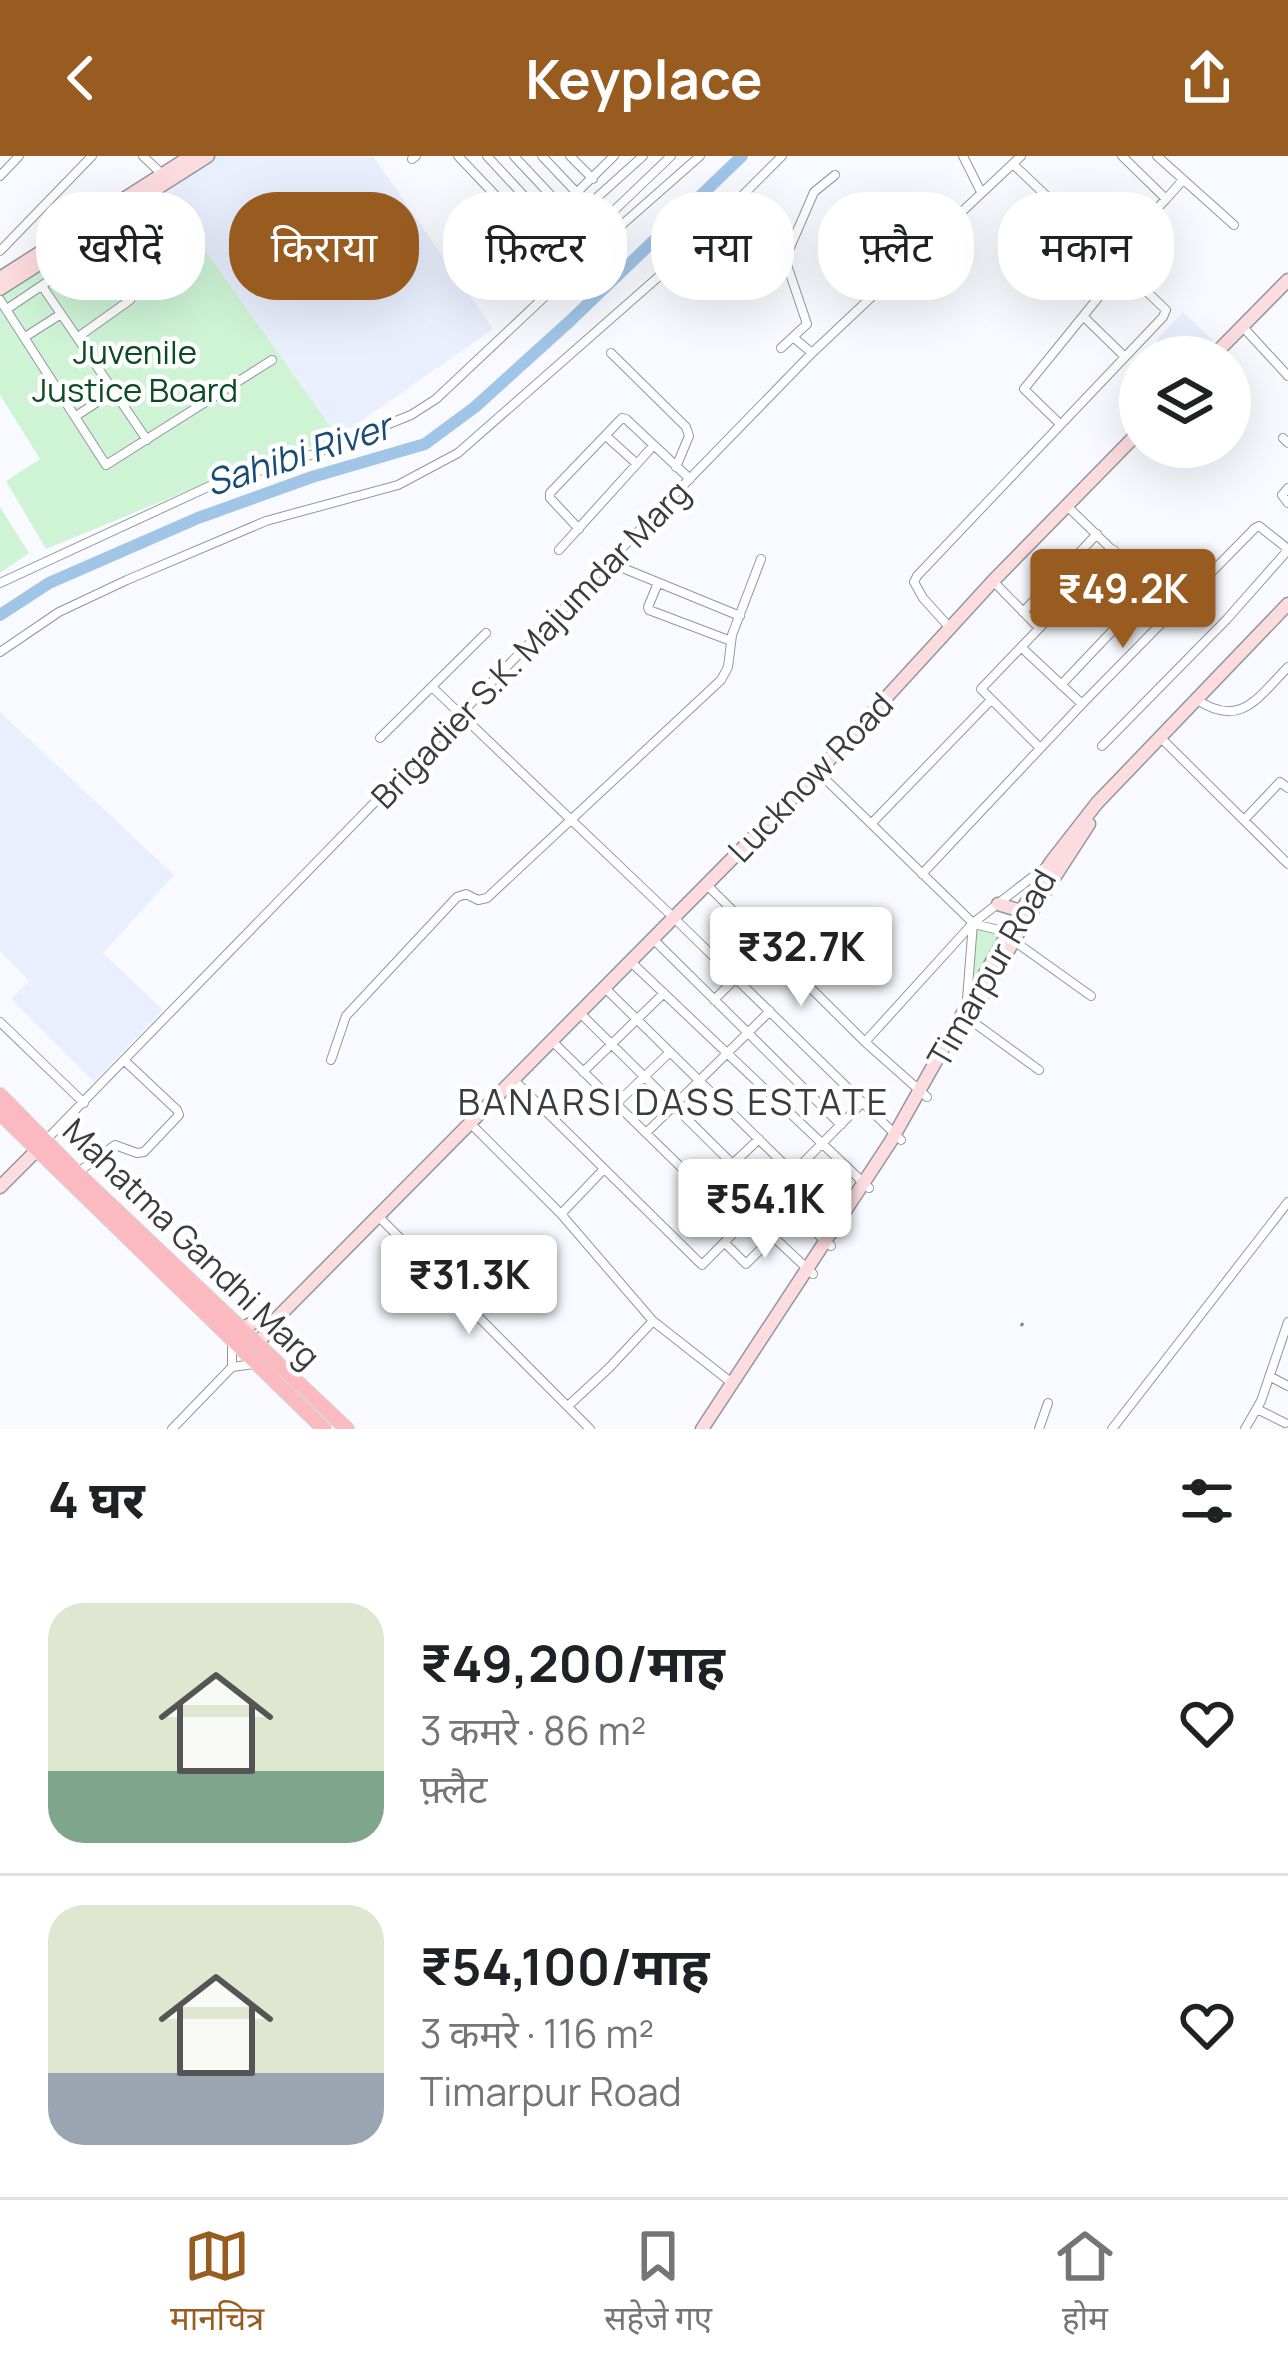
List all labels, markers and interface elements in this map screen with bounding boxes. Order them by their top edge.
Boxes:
text: Keyplace [525,41,763,115]
icon: back [48,45,114,111]
icon: share [1174,45,1240,111]
chip: खरीदें [36,192,205,300]
chip: किराया [229,192,419,300]
chip: फ़िल्टर [443,192,627,300]
chip: नया [651,192,794,300]
chip: फ़्लैट [818,192,974,300]
chip: मकान [998,192,1174,300]
park label: Juvenile Justice Board [32,329,238,412]
map controls [1119,336,1251,468]
button: layers [1119,336,1251,468]
water label: Sahibi River [199,400,401,507]
street label: Brigadier S.K. Majumdar Marg [361,470,699,818]
pin: ₹49.2K [1025,549,1221,651]
text: ₹49.2K [1057,561,1189,615]
street label: Lucknow Road [718,682,902,872]
street label: Timarpur Road [916,861,1066,1075]
pin: ₹32.7K [703,907,899,1009]
text: ₹32.7K [737,919,865,973]
district label: BANARSI DASS ESTATE [458,1077,890,1126]
street label: Mahatma Gandhi Marg [54,1108,330,1378]
pin: ₹54.1K [667,1159,863,1261]
text: ₹54.1K [705,1171,825,1225]
pin: ₹31.3K [371,1235,567,1337]
text: ₹31.3K [408,1247,530,1301]
text: 4 घर [48,1464,145,1533]
icon: filters [1174,1468,1240,1534]
text: ₹49,200/माह [420,1628,725,1697]
icon: home [144,1651,288,1795]
icon: heart [1174,1690,1240,1756]
text: 3 कमरे · 86 m² [420,1703,646,1757]
text: फ़्लैट [420,1761,487,1815]
text: ₹54,100/माह [420,1931,709,2000]
icon: home [144,1953,288,2097]
icon: heart [1174,1992,1240,2058]
text: 3 कमरे · 116 m² [420,2006,654,2060]
text: Timarpur Road [420,2064,682,2118]
tab: मानचित्र [170,2223,264,2343]
tab: सहेजे गए [604,2223,712,2343]
tab: होम [1052,2223,1118,2343]

